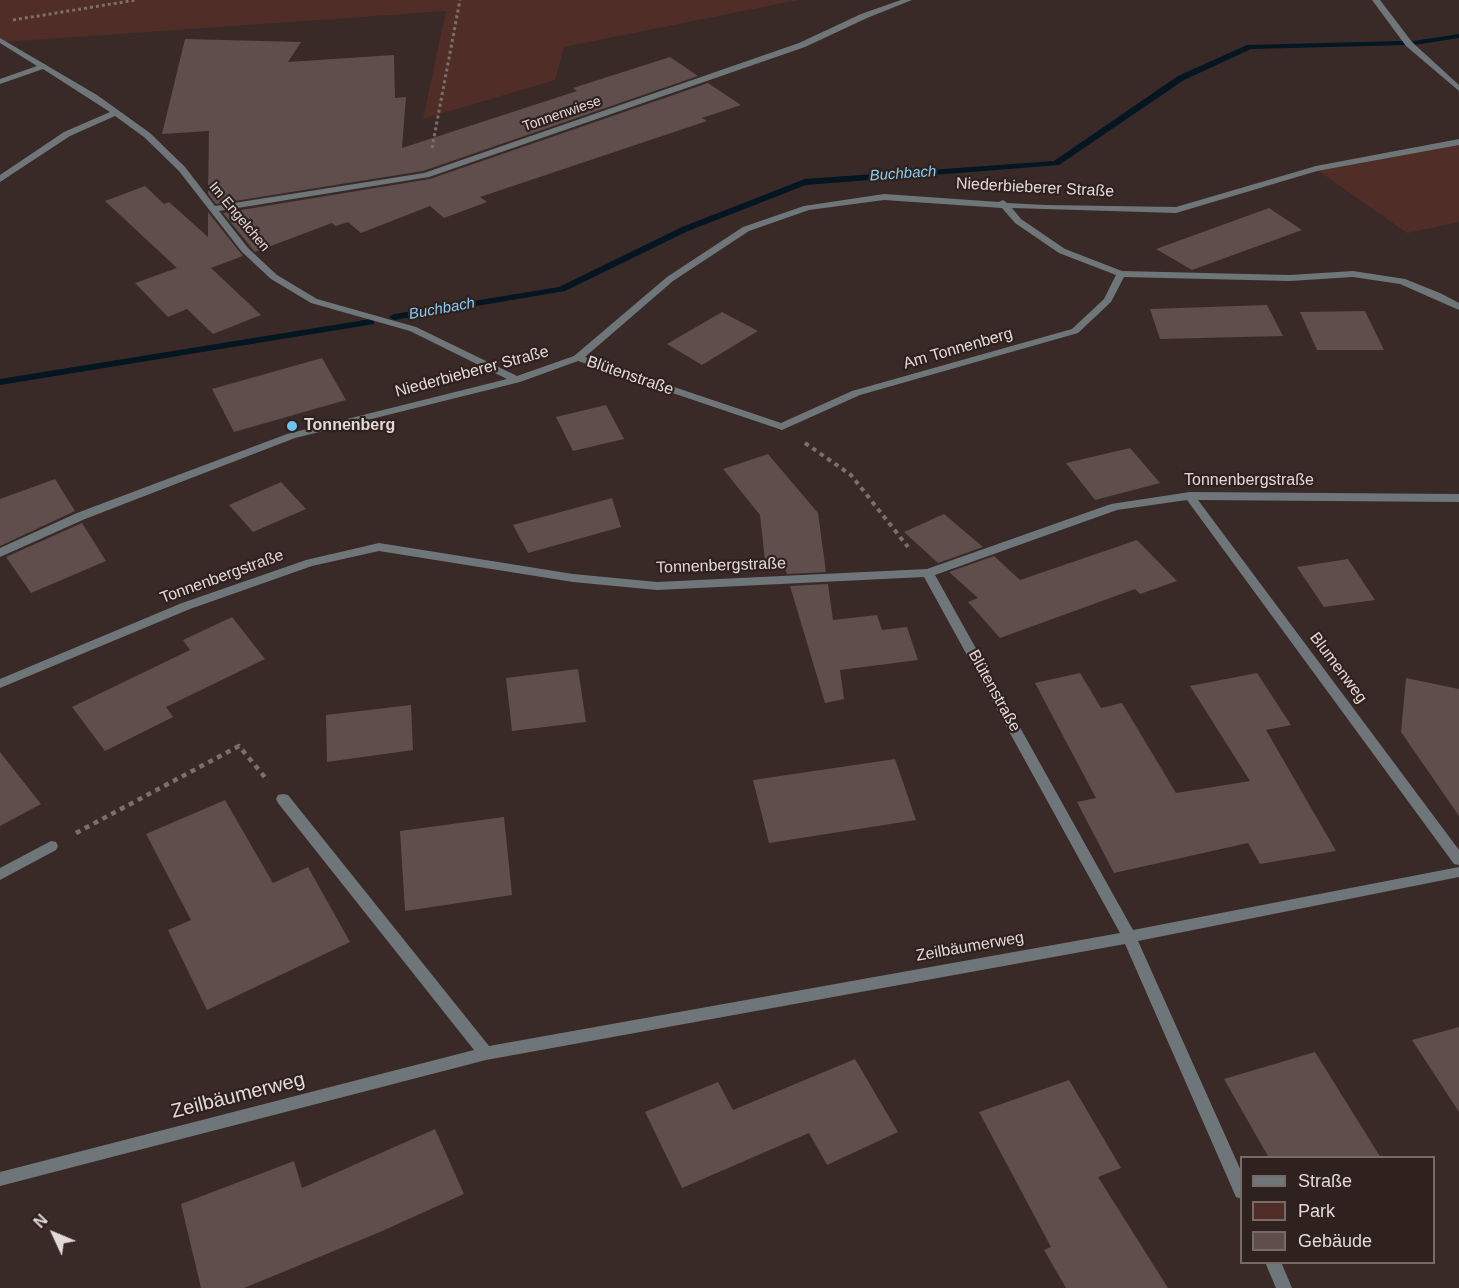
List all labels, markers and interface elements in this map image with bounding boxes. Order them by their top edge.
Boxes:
street label: Tonnenwiese [521,93,603,135]
water label: Buchbach [869,163,937,185]
street label: Niederbieberer Straße [955,174,1115,202]
street label: Im Engelchen [205,179,273,255]
water label: Buchbach [408,294,476,324]
street label: Am Tonnenberg [901,324,1015,374]
street label: Niederbieberer Straße [393,342,551,402]
street label: Blütenstraße [584,352,676,400]
place label: Tonnenberg [304,416,395,436]
marker: Tonnenberg [285,419,299,433]
street label: Tonnenbergstraße [1184,471,1314,491]
street label: Tonnenbergstraße [158,546,286,608]
street label: Tonnenbergstraße [656,554,786,578]
street label: Blumenweg [1305,629,1371,707]
street label: Blütenstraße [964,647,1024,735]
street label: Zeilbäumerweg [914,928,1026,966]
street label: Zeilbäumerweg [169,1068,307,1124]
legend [1240,1156,1435,1264]
text: Straße [1298,1171,1352,1191]
text: Park [1298,1201,1335,1221]
north arrow [24,1204,84,1264]
text: N [31,1211,51,1231]
text: Gebäude [1298,1231,1372,1251]

